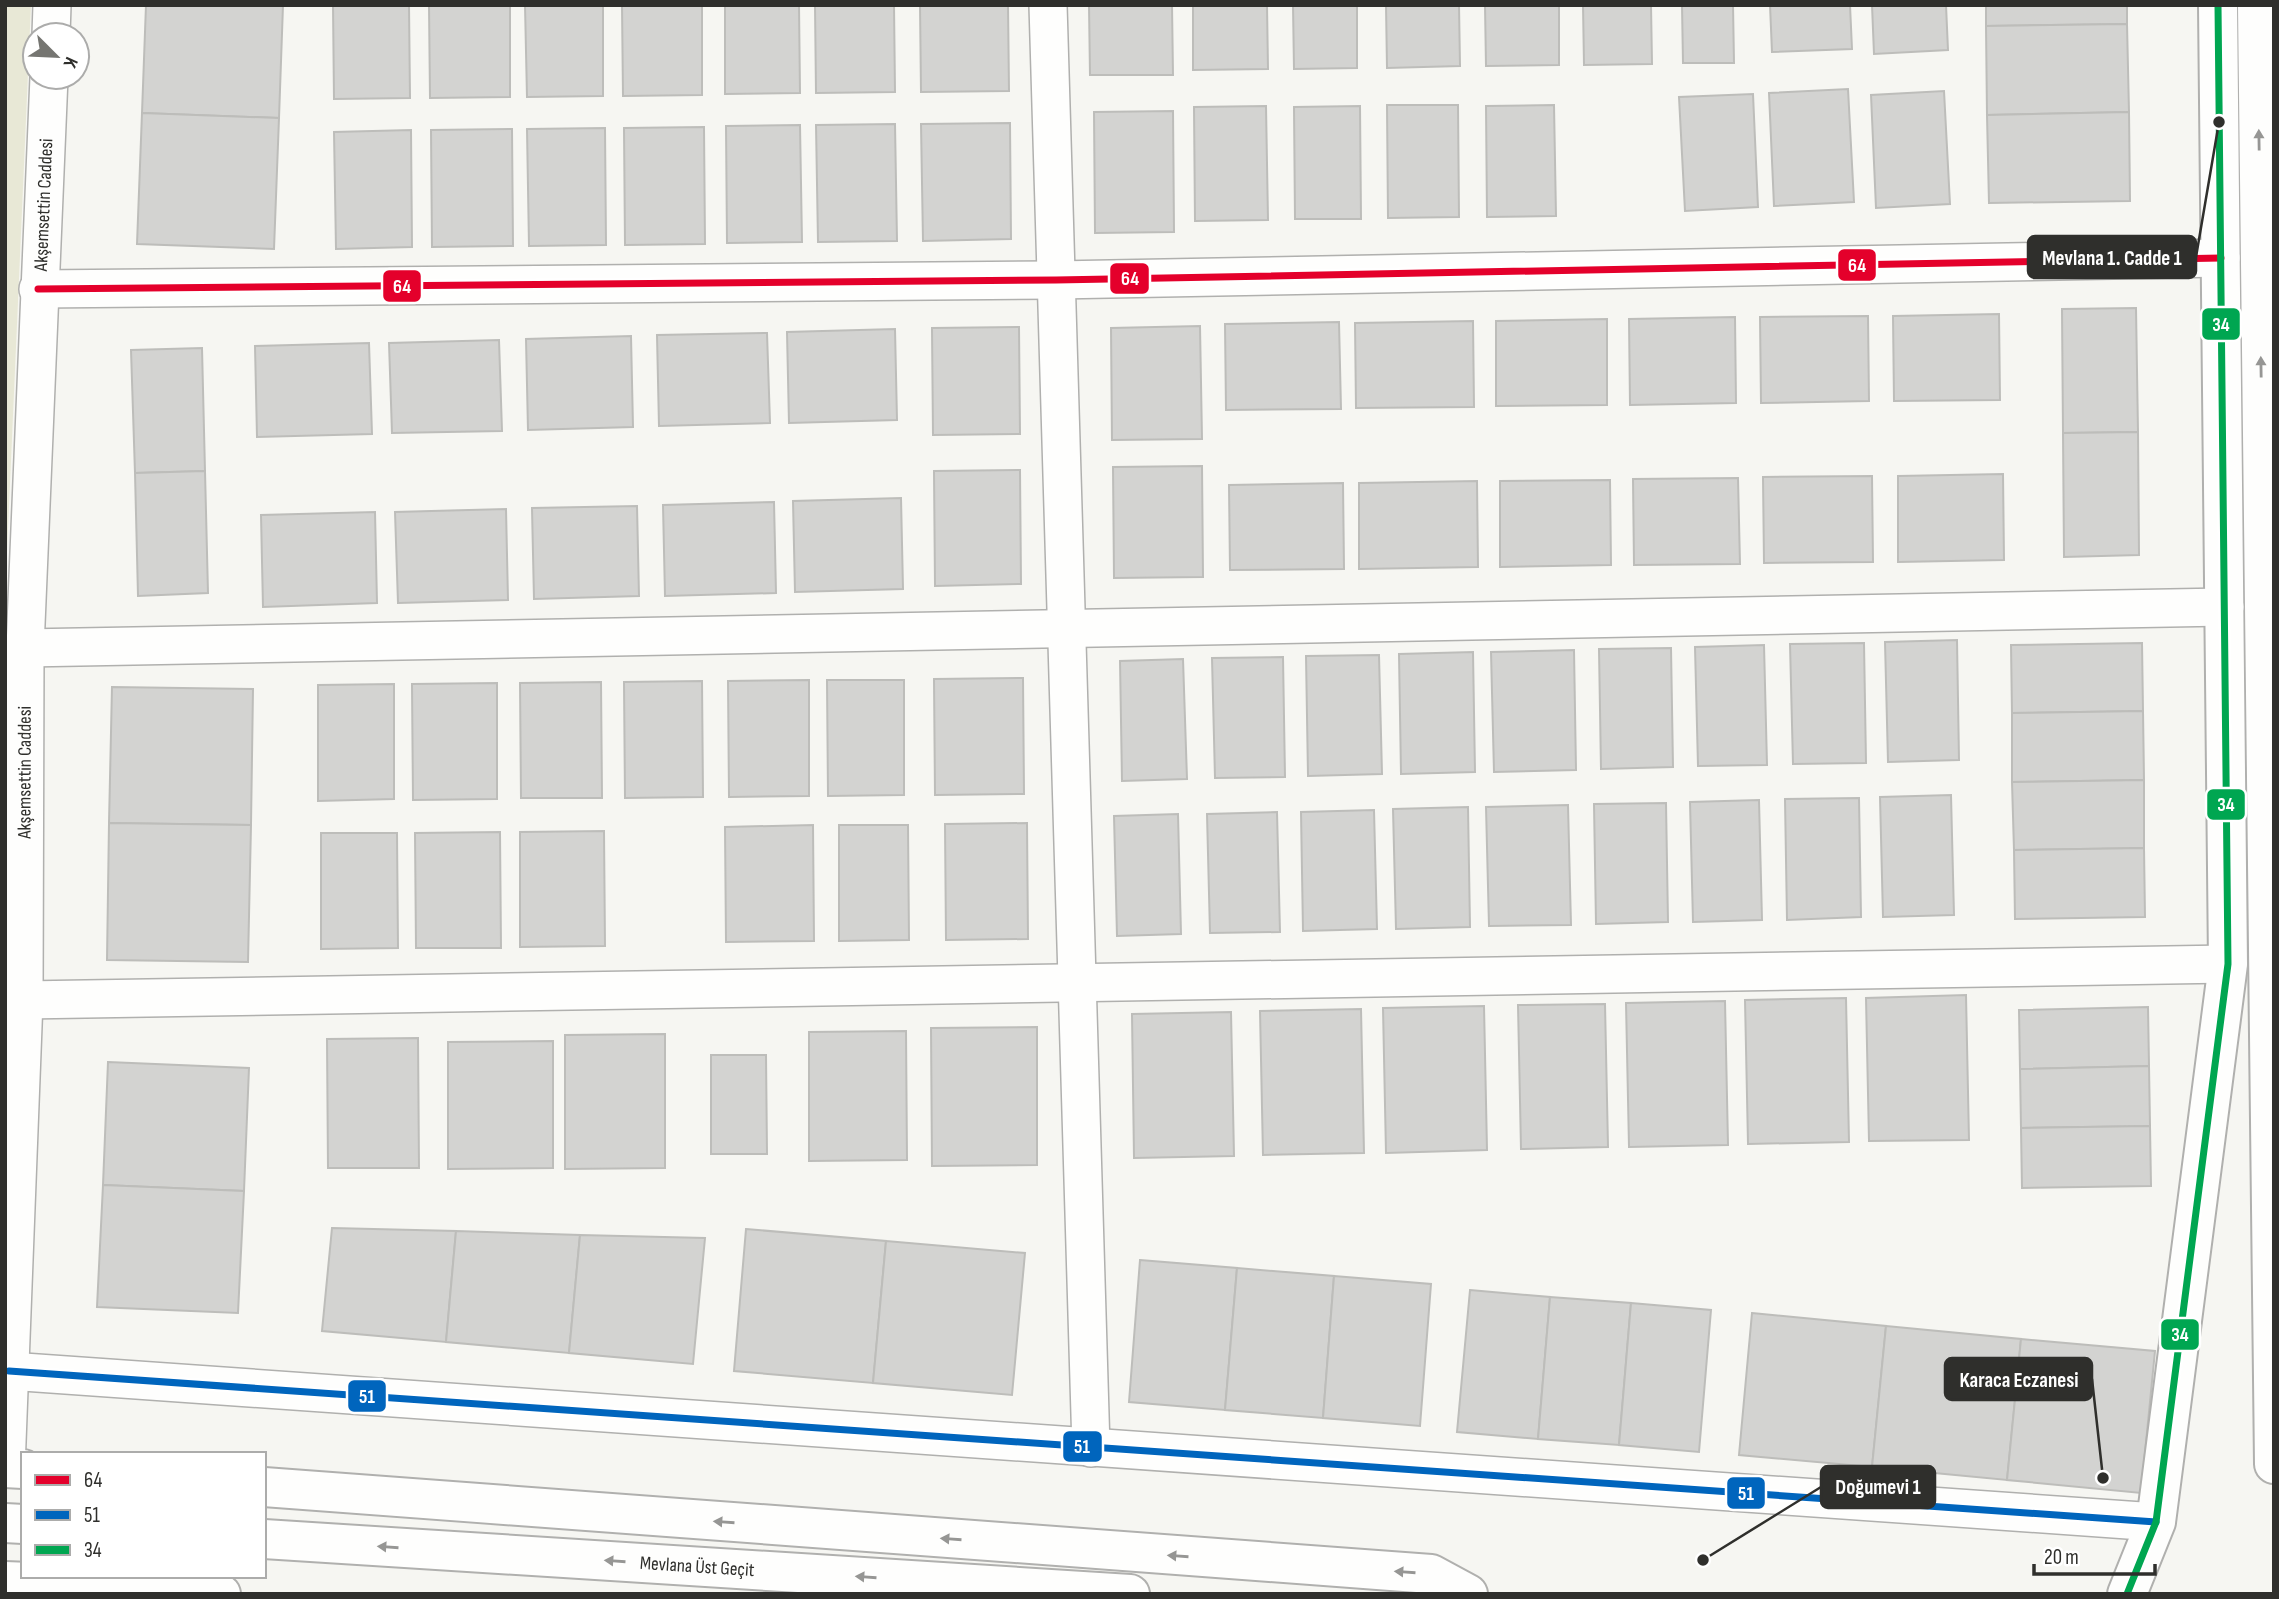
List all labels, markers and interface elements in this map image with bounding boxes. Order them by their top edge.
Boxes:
north arrow [21,21,91,91]
text: K [57,53,83,72]
one-way arrow [2253,129,2264,151]
street label: Akşemsettin Caddesi [29,138,58,273]
callout: Mevlana 1. Cadde 1 [2028,236,2196,278]
text: Mevlana 1. Cadde 1 [2042,246,2182,271]
line badge: 64 [1837,248,1877,282]
text: 64 [1848,255,1866,278]
line badge: 64 [1109,262,1150,295]
text: 64 [1121,268,1139,291]
line badge: 64 [382,269,422,303]
text: 64 [393,276,411,299]
line badge: 34 [2201,307,2241,341]
text: 34 [2212,314,2230,337]
one-way arrow [2255,356,2267,378]
street label: Akşemsettin Caddesi [13,706,36,840]
line badge: 34 [2206,788,2246,821]
text: 34 [2217,794,2235,817]
line badge: 34 [2160,1318,2200,1351]
text: 34 [2171,1324,2189,1347]
callout: Karaca Eczanesi [1945,1358,2092,1400]
text: Karaca Eczanesi [1959,1368,2079,1393]
line badge: 51 [347,1379,387,1413]
text: 51 [359,1386,375,1409]
line badge: 51 [1062,1430,1103,1463]
text: 51 [1074,1436,1090,1459]
legend [21,1452,266,1578]
callout: Doğumevi 1 [1821,1466,1935,1508]
text: 64 [84,1468,103,1493]
text: Doğumevi 1 [1835,1475,1921,1500]
line badge: 51 [1726,1476,1766,1510]
text: 51 [1738,1483,1754,1506]
text: 51 [84,1503,100,1528]
one-way arrow [713,1516,735,1527]
scale bar [2034,1532,2155,1576]
one-way arrow [940,1533,962,1544]
text: 34 [84,1538,102,1563]
one-way arrow [376,1541,398,1552]
text: 20 m [2044,1545,2079,1570]
one-way arrow [1167,1550,1189,1561]
street label: Mevlana Üst Geçit [639,1551,755,1582]
one-way arrow [603,1555,625,1566]
one-way arrow [1394,1567,1416,1578]
one-way arrow [855,1571,877,1582]

